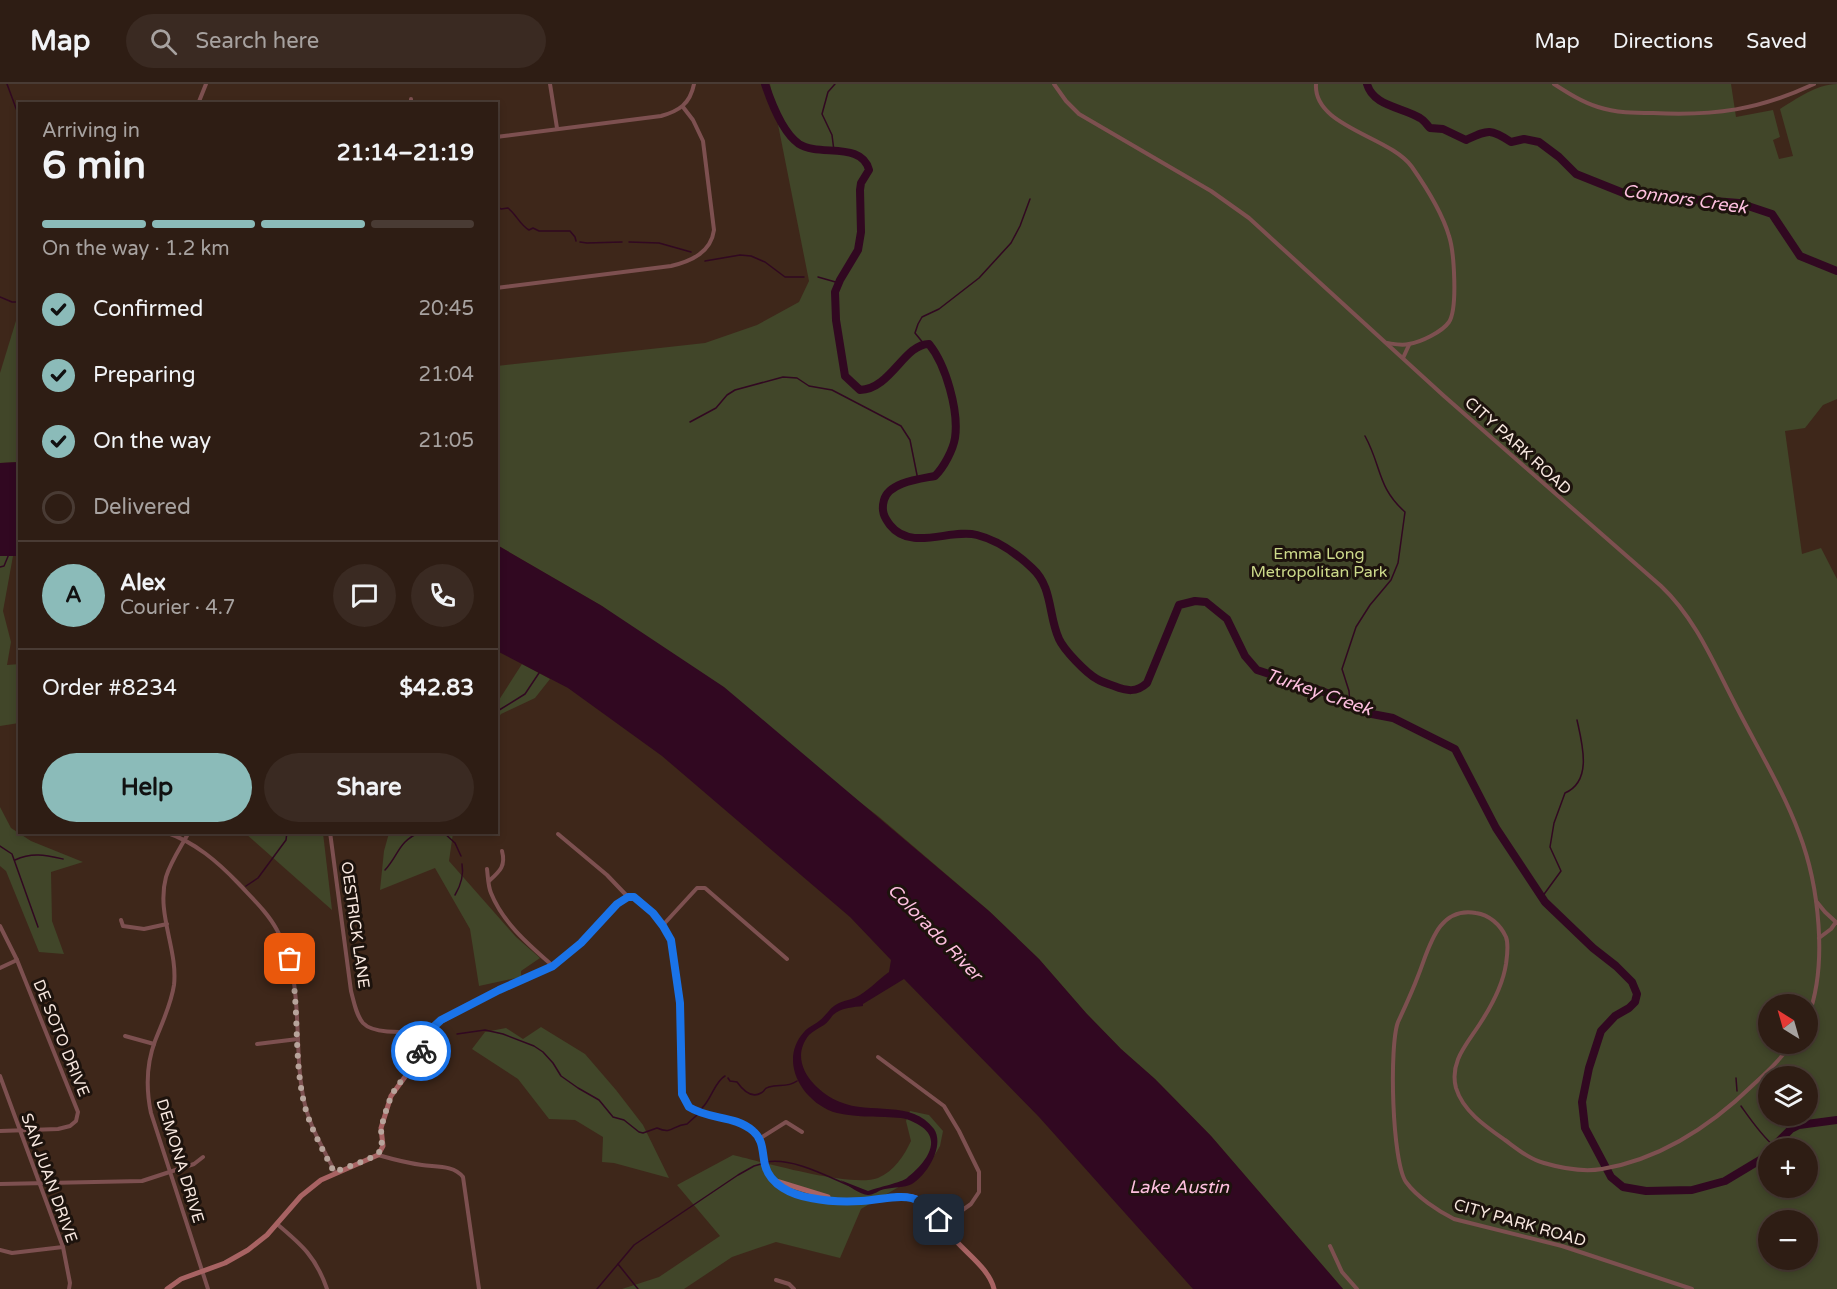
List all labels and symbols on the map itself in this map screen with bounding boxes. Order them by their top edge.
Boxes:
water label: Connors Creek [1621,179,1750,219]
street label: CITY PARK ROAD [1460,393,1576,499]
park label: Emma Long Metropolitan Park [1251,544,1388,582]
water label: Turkey Creek [1263,664,1376,721]
street label: OESTRICK LANE [336,860,374,990]
water label: Colorado River [883,879,988,987]
pin [264,933,315,984]
street label: DE SOTO DRIVE [28,977,94,1099]
north arrow [1758,994,1818,1054]
courier [391,1021,451,1081]
street label: DEMONA DRIVE [152,1096,208,1226]
street label: SAN JUAN DRIVE [16,1111,82,1245]
water label: Lake Austin [1129,1176,1230,1198]
pin [913,1194,964,1245]
street label: CITY PARK ROAD [1451,1195,1589,1251]

